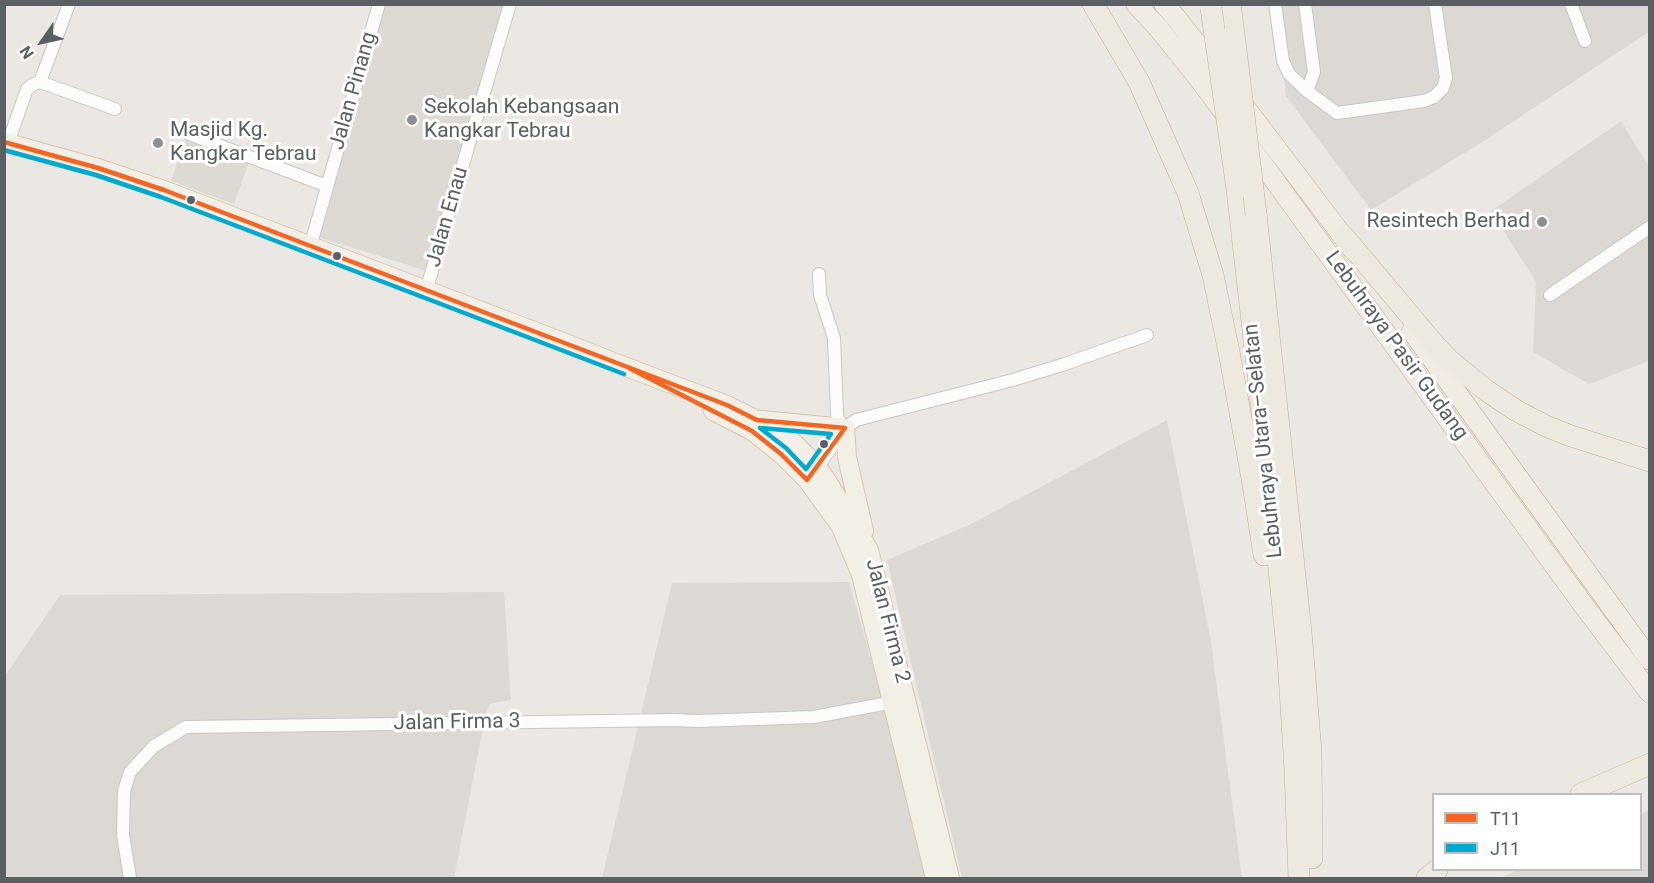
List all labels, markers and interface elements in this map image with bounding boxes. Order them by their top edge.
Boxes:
north arrow [12,12,72,72]
street label: Jalan Pinang [325,29,383,153]
text: N [16,42,38,62]
place label: Sekolah Kebangsaan Kangkar Tebrau [424,95,619,145]
marker: Sekolah Kebangsaan Kangkar Tebrau [405,113,419,127]
place label: Masjid Kg. Kangkar Tebrau [170,118,317,168]
marker: Masjid Kg. Kangkar Tebrau [151,136,165,150]
street label: Jalan Enau [422,164,474,270]
unlabelled marker [185,194,197,206]
place label: Resintech Berhad [1366,209,1530,235]
marker: Resintech Berhad [1535,215,1549,229]
street label: Lebuhraya Pasir Gudang [1319,247,1473,445]
unlabelled marker [331,250,343,262]
street label: Lebuhraya Utara–Selatan [1239,323,1289,559]
unlabelled marker [818,438,830,450]
street label: Jalan Firma 2 [859,556,915,686]
street label: Jalan Firma 3 [393,709,521,737]
legend [1432,793,1642,871]
text: T11 [1490,808,1521,829]
text: J11 [1490,838,1520,859]

